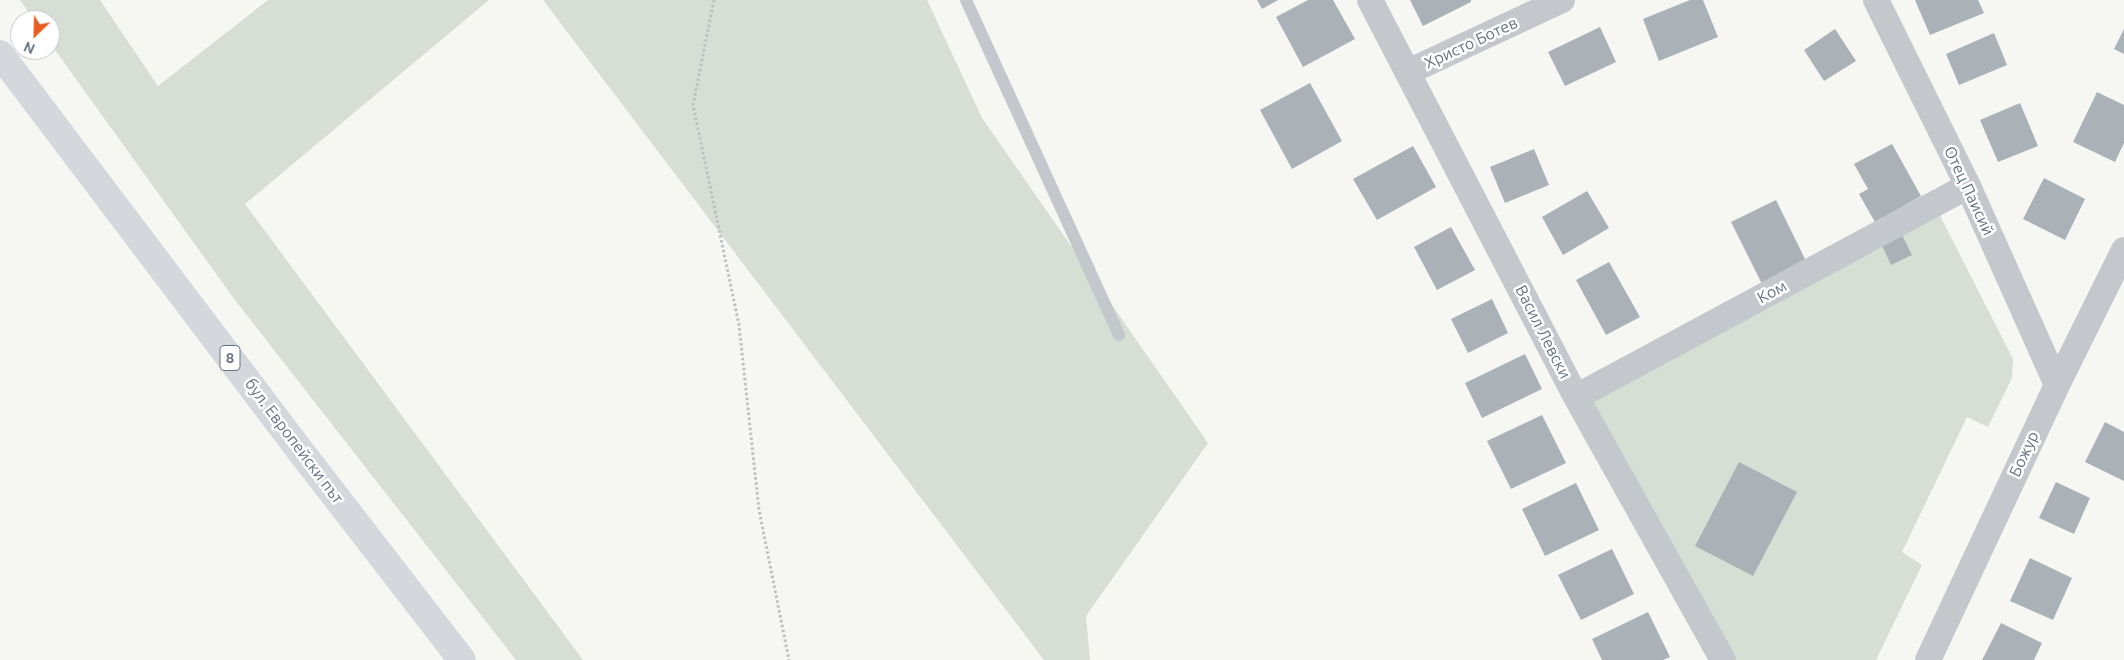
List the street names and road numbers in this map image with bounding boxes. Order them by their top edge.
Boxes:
street label: Христо Ботев [1421,13,1521,73]
street label: Отец Паисий [1940,143,1998,239]
street label: Ком [1754,276,1790,308]
street label: Васил Левски [1511,282,1575,382]
road number: 8 [220,346,240,370]
street label: бул. Европейски път [241,375,347,507]
street label: Божур [2005,428,2043,480]

